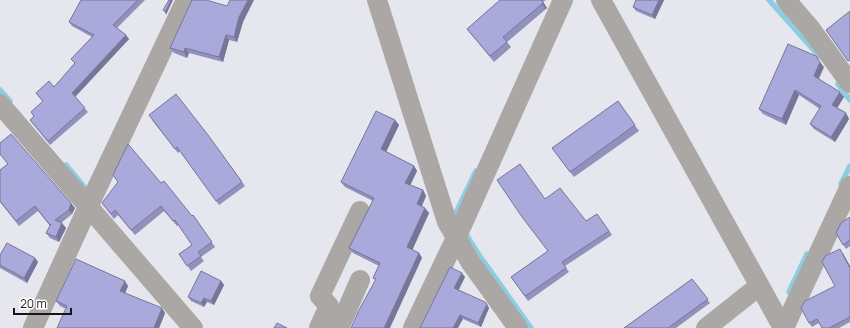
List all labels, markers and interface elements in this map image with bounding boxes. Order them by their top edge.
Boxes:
scale bar [14,290,71,316]
text: 20 m [20,295,47,312]

